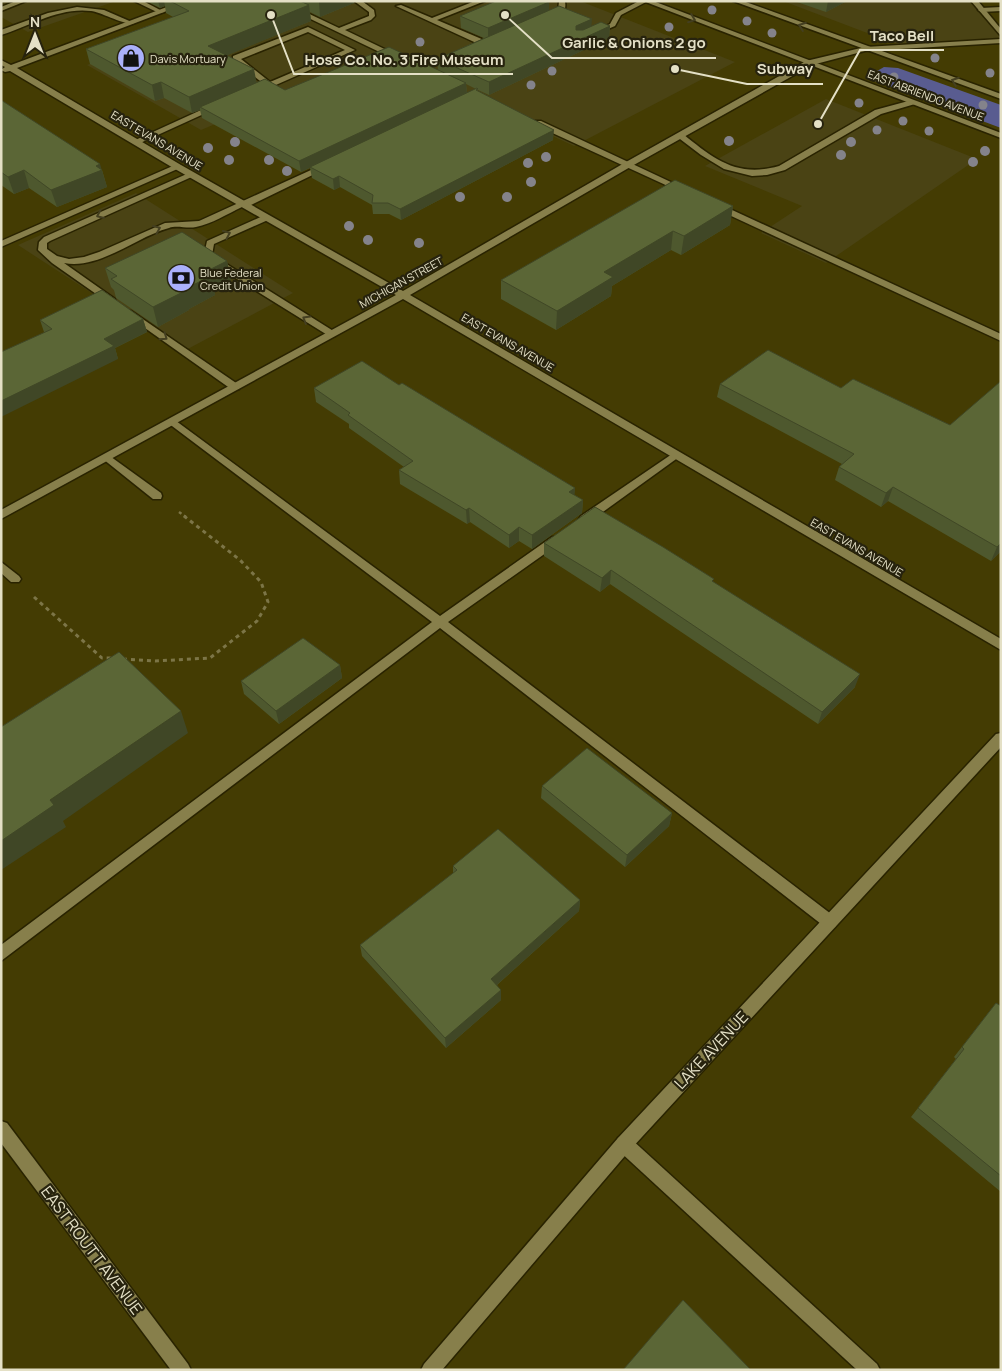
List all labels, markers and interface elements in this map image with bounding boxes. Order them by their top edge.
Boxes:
north arrow [10,10,60,60]
text: N [30,12,40,31]
one-way arrow [687,13,696,23]
callout: Taco Bell [860,20,944,50]
one-way arrow [798,21,807,32]
text: Taco Bell [870,25,934,46]
callout: Garlic & Onions 2 go [552,28,716,58]
text: Garlic & Onions 2 go [562,32,706,53]
shop icon: Davis Mortuary [116,43,146,73]
callout: Hose Co. No. 3 Fire Museum [294,44,513,74]
text: Hose Co. No. 3 Fire Museum [305,49,503,70]
place label: Davis Mortuary [150,51,226,66]
callout: Subway [747,54,823,84]
text: Subway [757,58,814,79]
street label: EAST ABRIENDO AVENUE [866,66,986,124]
one-way arrow [951,76,960,86]
street label: EAST EVANS AVENUE [108,107,206,173]
one-way arrow [96,209,105,220]
one-way arrow [152,224,161,235]
one-way arrow [222,230,231,241]
street label: MICHIGAN STREET [357,253,446,311]
bank icon: Blue Federal Credit Union [166,263,196,293]
place label: Blue Federal Credit Union [200,265,264,293]
street label: EAST EVANS AVENUE [459,309,557,375]
one-way arrow [302,315,311,325]
one-way arrow [158,331,168,340]
street label: EAST EVANS AVENUE [808,514,906,580]
street label: LAKE AVENUE [669,1006,753,1094]
street label: EAST ROUTT AVENUE [36,1181,148,1319]

